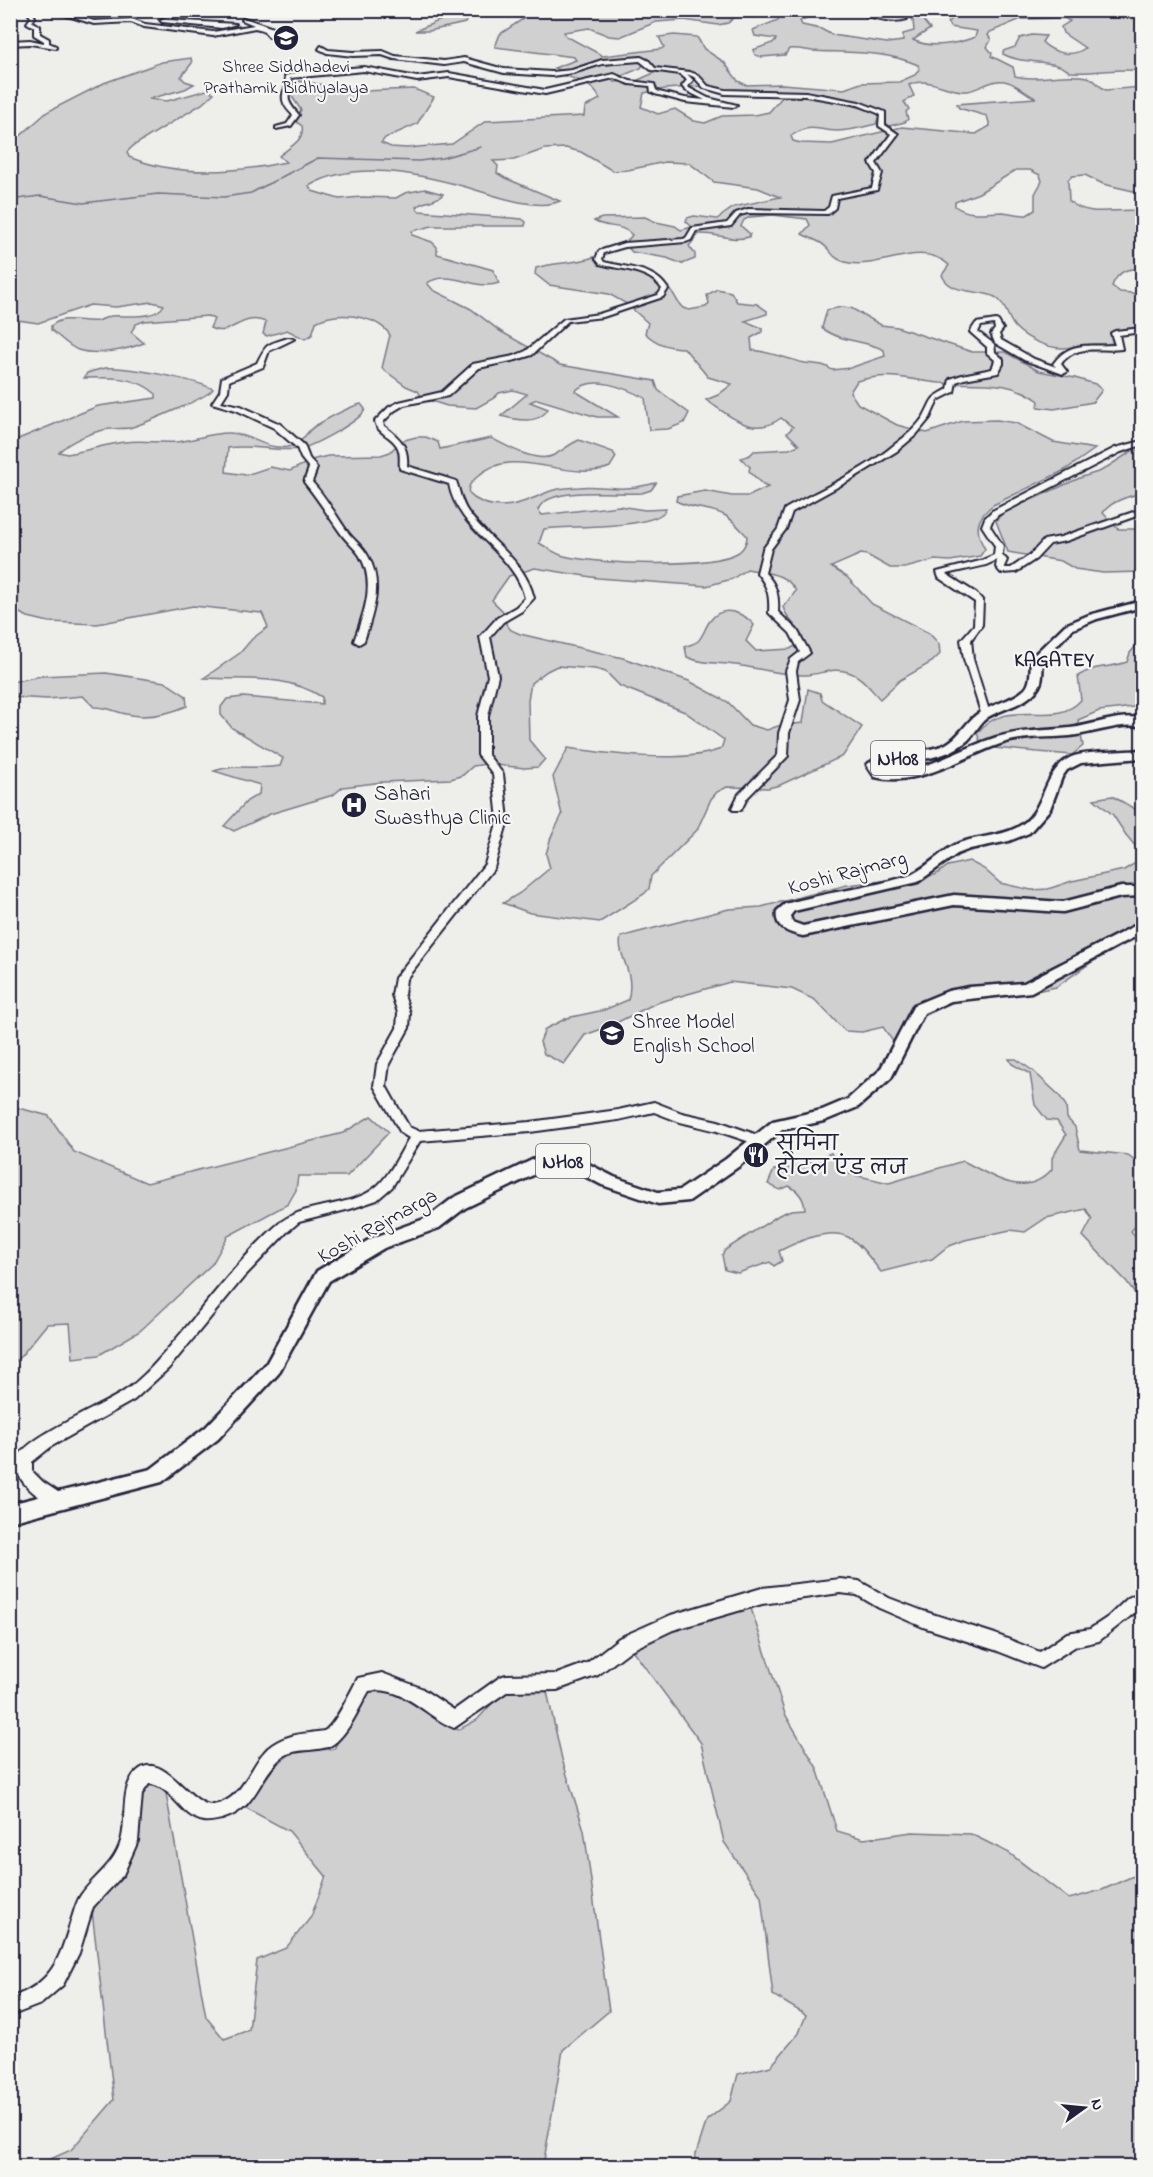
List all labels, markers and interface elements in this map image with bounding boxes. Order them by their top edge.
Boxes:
school or university icon: Shree Siddhadevi Prathamik Bidhyalaya [271,23,301,53]
place label: Shree Siddhadevi Prathamik Bidhyalaya [204,55,368,102]
district label: KAGATEY [1014,647,1095,676]
road number: NH08 [871,741,925,775]
place label: Sahari Swasthya Clinic [374,780,512,836]
hospital icon: Sahari Swasthya Clinic [339,790,369,820]
street label: Koshi Rajmarg [785,844,911,906]
place label: Shree Model English School [632,1008,754,1064]
school or university icon: Shree Model English School [597,1018,627,1048]
place label: सुमिना होटल एंड लज [775,1127,909,1184]
restaurant icon: सुमिना होटल एंड लज [741,1140,771,1170]
road number: NH08 [536,1144,590,1178]
street label: Koshi Rajmarga [313,1181,444,1274]
north arrow [1054,2078,1114,2138]
text: N [1084,2096,1110,2113]

